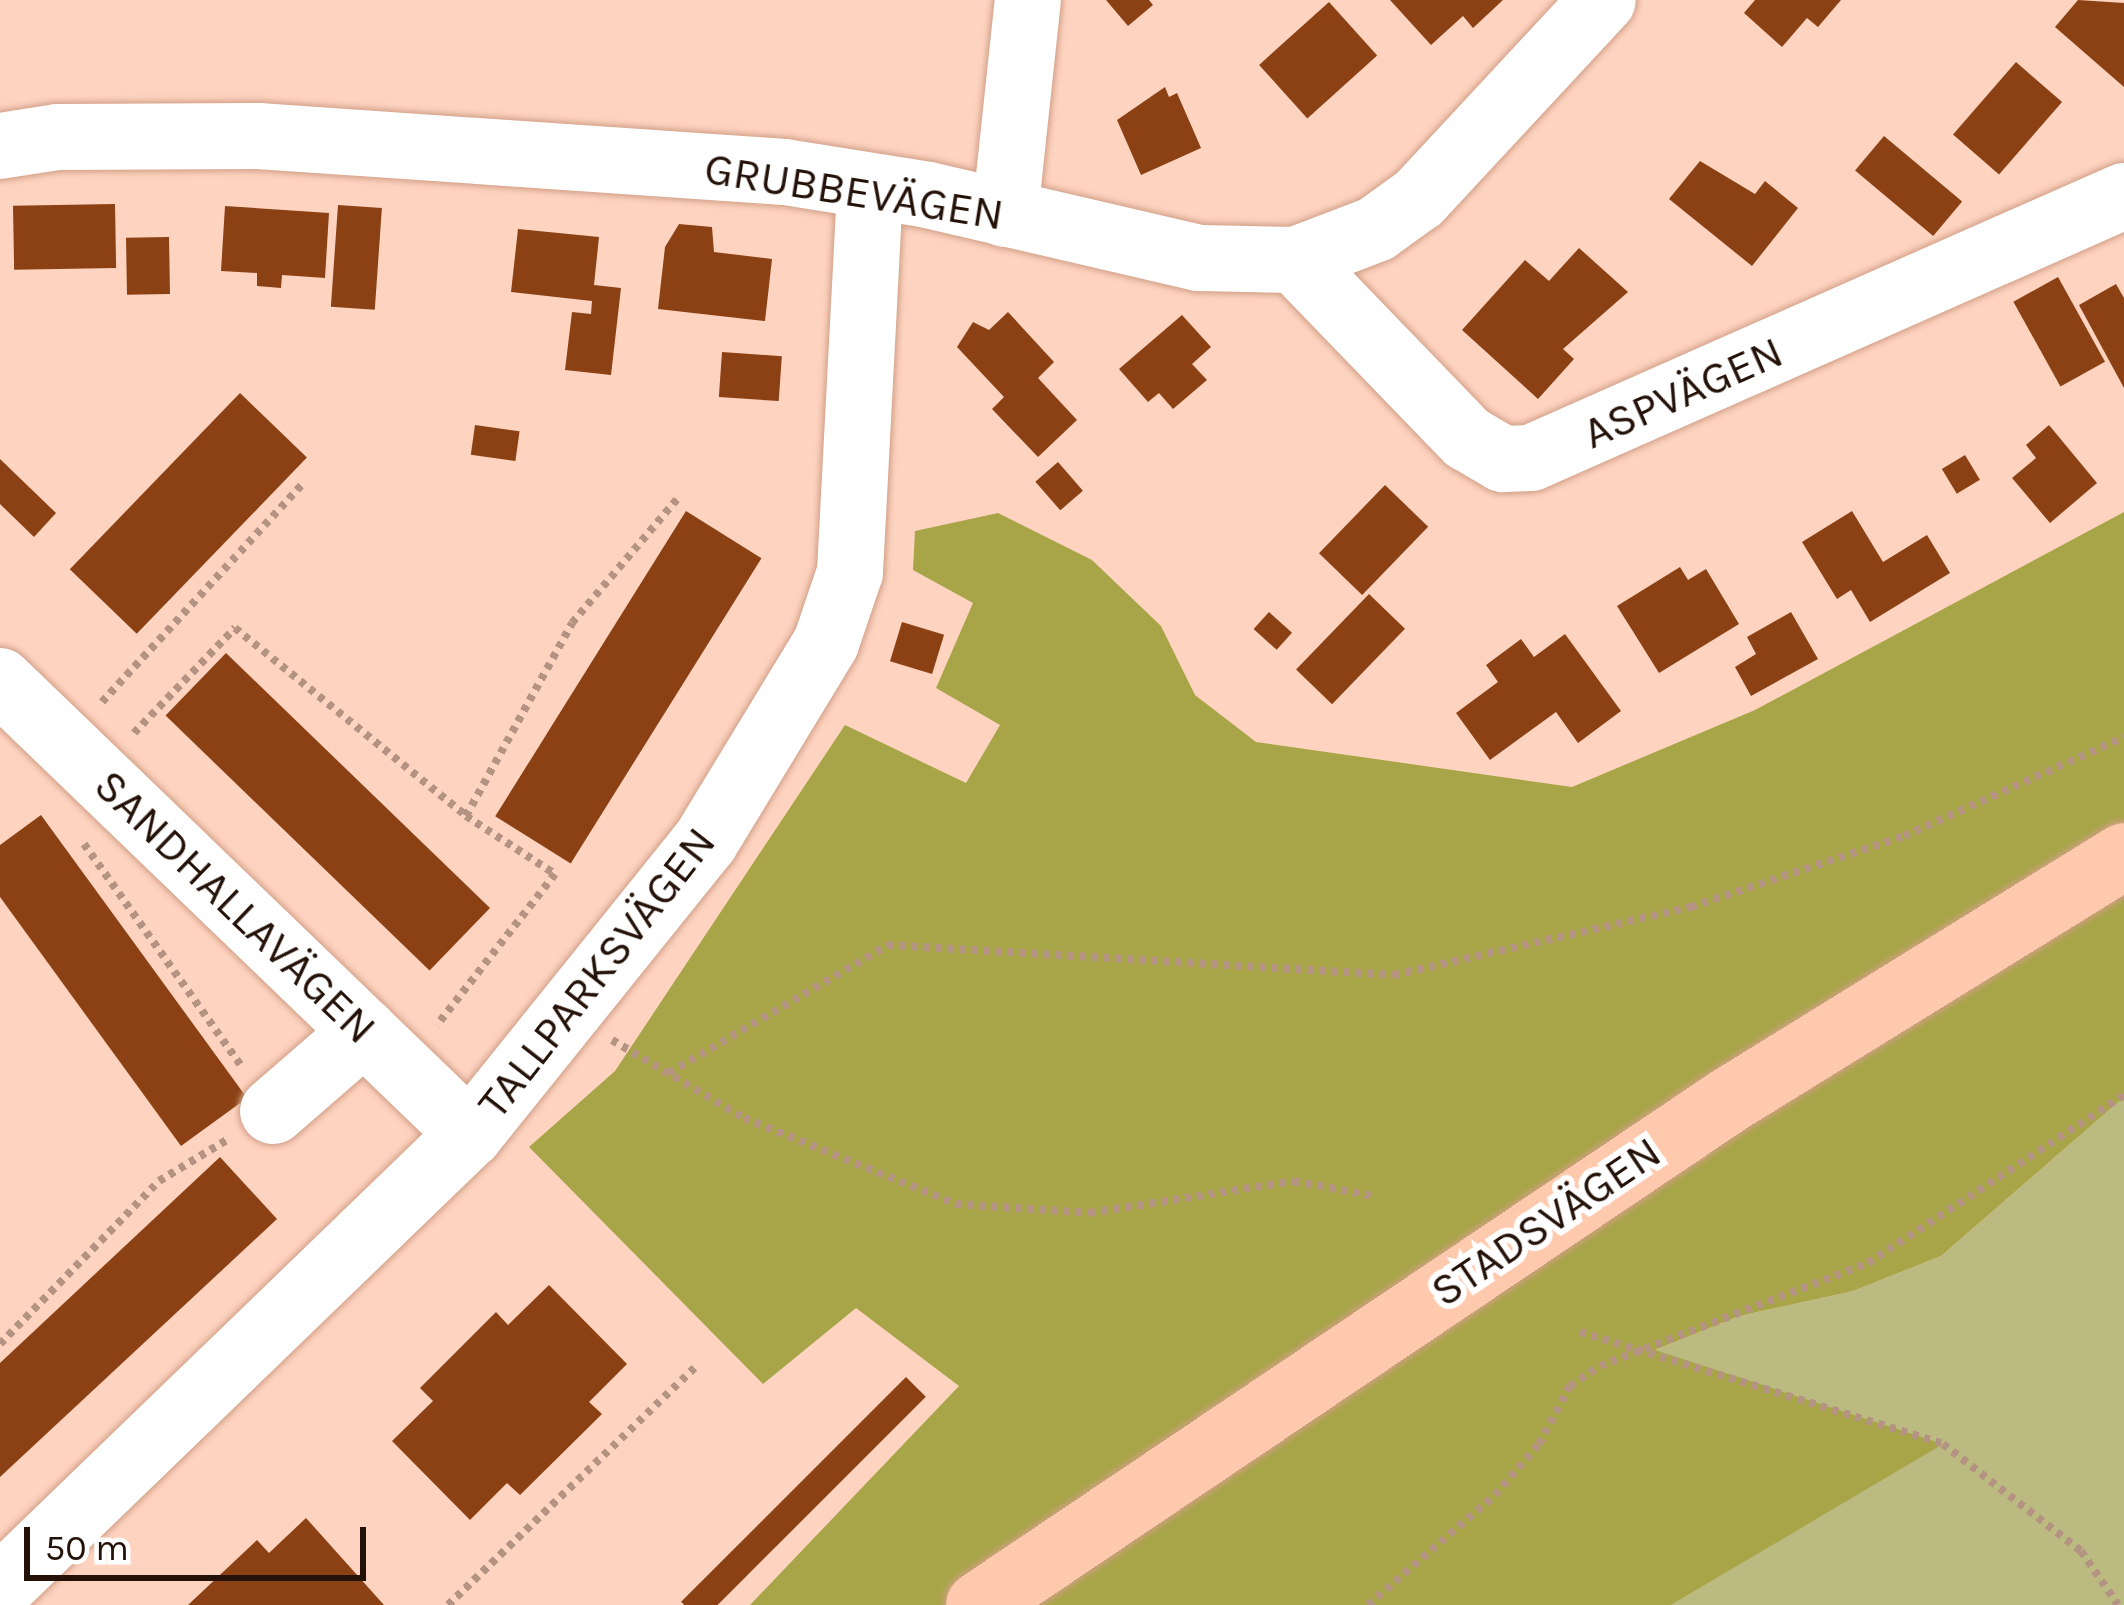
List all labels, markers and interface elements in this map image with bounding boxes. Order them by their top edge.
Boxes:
street label: GRUBBEVÄGEN [701,142,1007,242]
street label: ASPVÄGEN [1575,325,1791,461]
street label: SANDHALLAVÄGEN [83,759,387,1055]
street label: TALLPARKSVÄGEN [467,817,727,1129]
street label: STADSVÄGEN [1421,1125,1671,1319]
scale bar [30,1503,372,1577]
text: 50 m [45,1527,129,1569]

